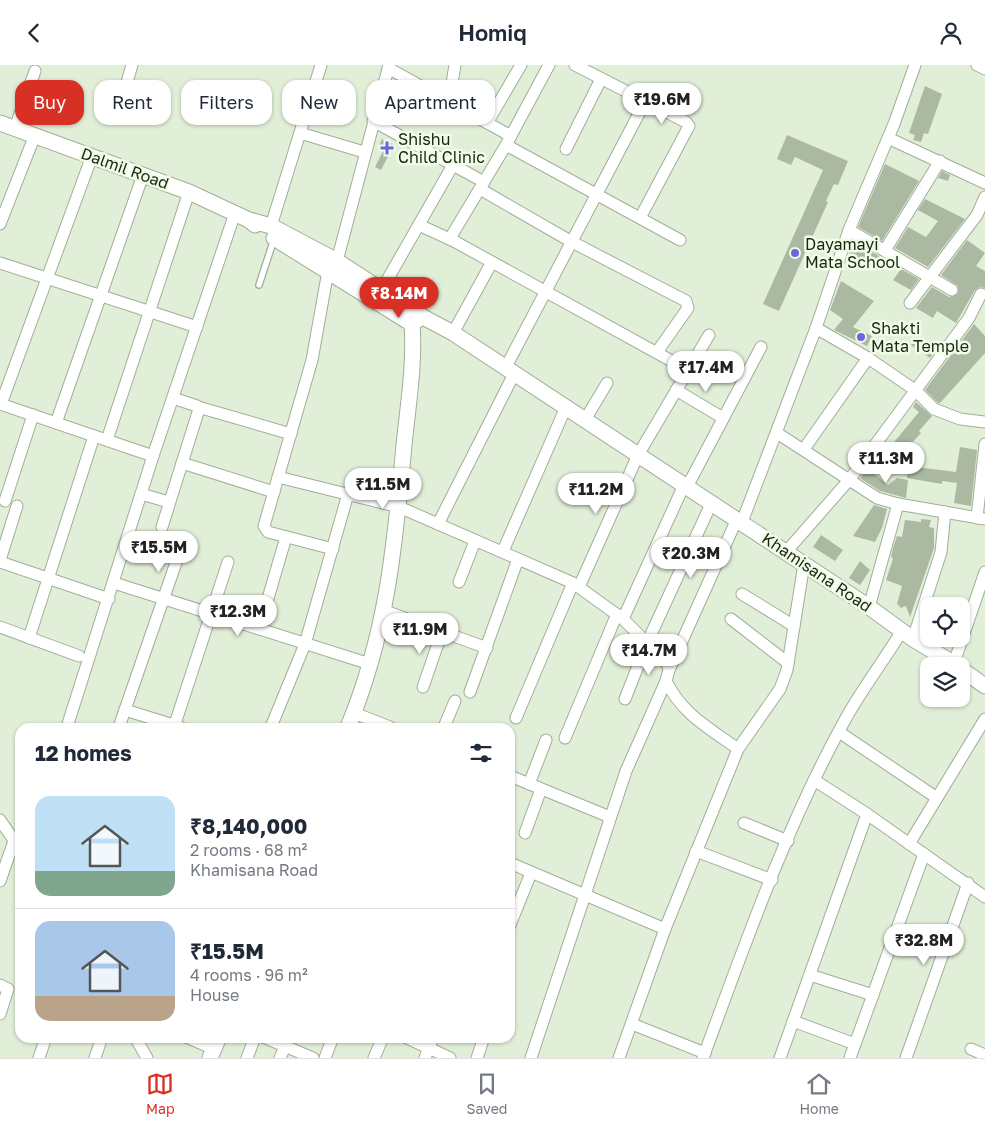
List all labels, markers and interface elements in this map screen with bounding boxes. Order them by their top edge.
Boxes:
icon: back [20,19,48,47]
text: Homiq [458,19,527,46]
icon: person [937,19,965,47]
chip: Buy [15,80,84,125]
chip: Rent [94,80,171,125]
chip: Filters [181,80,272,125]
chip: New [282,80,356,125]
chip: Apartment [366,80,495,125]
pin: ₹19.6M [621,83,703,125]
text: ₹19.6M [633,89,691,109]
place label: Shishu Child Clinic [398,129,485,167]
marker: Shishu Child Clinic [380,141,394,155]
street label: Dalmil Road [78,143,172,193]
place label: Dayamayi Mata School [805,234,900,272]
marker: Dayamayi Mata School [789,247,801,259]
pin: ₹8.14M [358,277,440,319]
text: ₹8.14M [371,283,428,303]
place label: Shakti Mata Temple [871,318,969,356]
marker: Shakti Mata Temple [855,331,867,343]
pin: ₹17.4M [665,351,747,393]
text: ₹17.4M [678,357,734,377]
pin: ₹11.3M [845,441,927,484]
text: ₹11.3M [859,448,913,468]
pin: ₹11.5M [342,467,424,510]
pin: ₹11.2M [555,473,637,515]
text: ₹11.5M [356,474,410,494]
text: ₹11.2M [569,479,623,499]
street label: Khamisana Road [758,528,876,616]
pin: ₹15.5M [118,531,200,573]
text: ₹15.5M [131,537,187,557]
pin: ₹20.3M [650,537,732,579]
text: ₹20.3M [662,543,720,563]
pin: ₹12.3M [197,595,279,637]
map controls [920,597,970,707]
button: locate [920,597,970,647]
text: ₹12.3M [210,601,266,621]
pin: ₹11.9M [379,613,461,655]
text: ₹11.9M [392,619,448,639]
pin: ₹14.7M [608,633,690,676]
text: ₹14.7M [621,640,677,660]
button: layers [920,657,970,707]
icon: filters [467,739,495,767]
text: 12 homes [35,740,132,766]
text: ₹8,140,000 [190,813,307,839]
icon: home [75,816,135,876]
text: 2 rooms · 68 m² [190,840,307,860]
text: Khamisana Road [190,860,318,880]
pin: ₹32.8M [883,923,965,966]
text: ₹32.8M [895,930,953,950]
text: ₹15.5M [190,938,264,964]
icon: home [75,941,135,1001]
text: 4 rooms · 96 m² [190,965,308,985]
text: House [190,985,239,1005]
tab: Map [146,1070,175,1117]
tab: Saved [467,1070,507,1117]
tab: Home [799,1070,839,1117]

